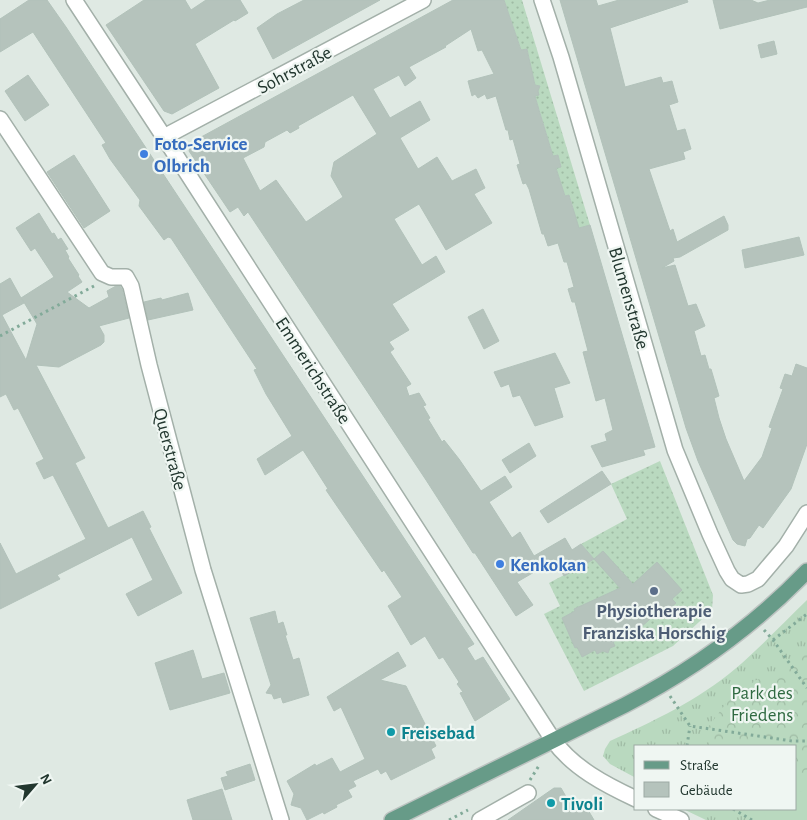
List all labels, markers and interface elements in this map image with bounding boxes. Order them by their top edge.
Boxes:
street label: Sohrstraße [255,43,335,98]
place label: Foto-Service Olbrich [154,135,248,176]
marker: Foto-Service Olbrich [138,148,150,160]
street label: Blumenstraße [605,245,652,352]
street label: Emmerichstraße [271,314,354,428]
street label: Querstraße [150,406,190,492]
place label: Kenkokan [510,556,586,575]
marker: Kenkokan [494,558,506,570]
marker: Physiotherapie Franziska Horschig [648,585,660,597]
place label: Physiotherapie Franziska Horschig [583,602,726,643]
park label: Park des Friedens [731,684,793,725]
place label: Freisebad [401,724,475,743]
marker: Freisebad [385,726,397,738]
legend [634,745,797,810]
text: Straße [680,758,719,773]
north arrow [10,760,60,810]
text: N [37,772,54,787]
text: Gebäude [680,783,733,798]
place label: Tivoli [561,795,603,814]
marker: Tivoli [545,797,557,809]

